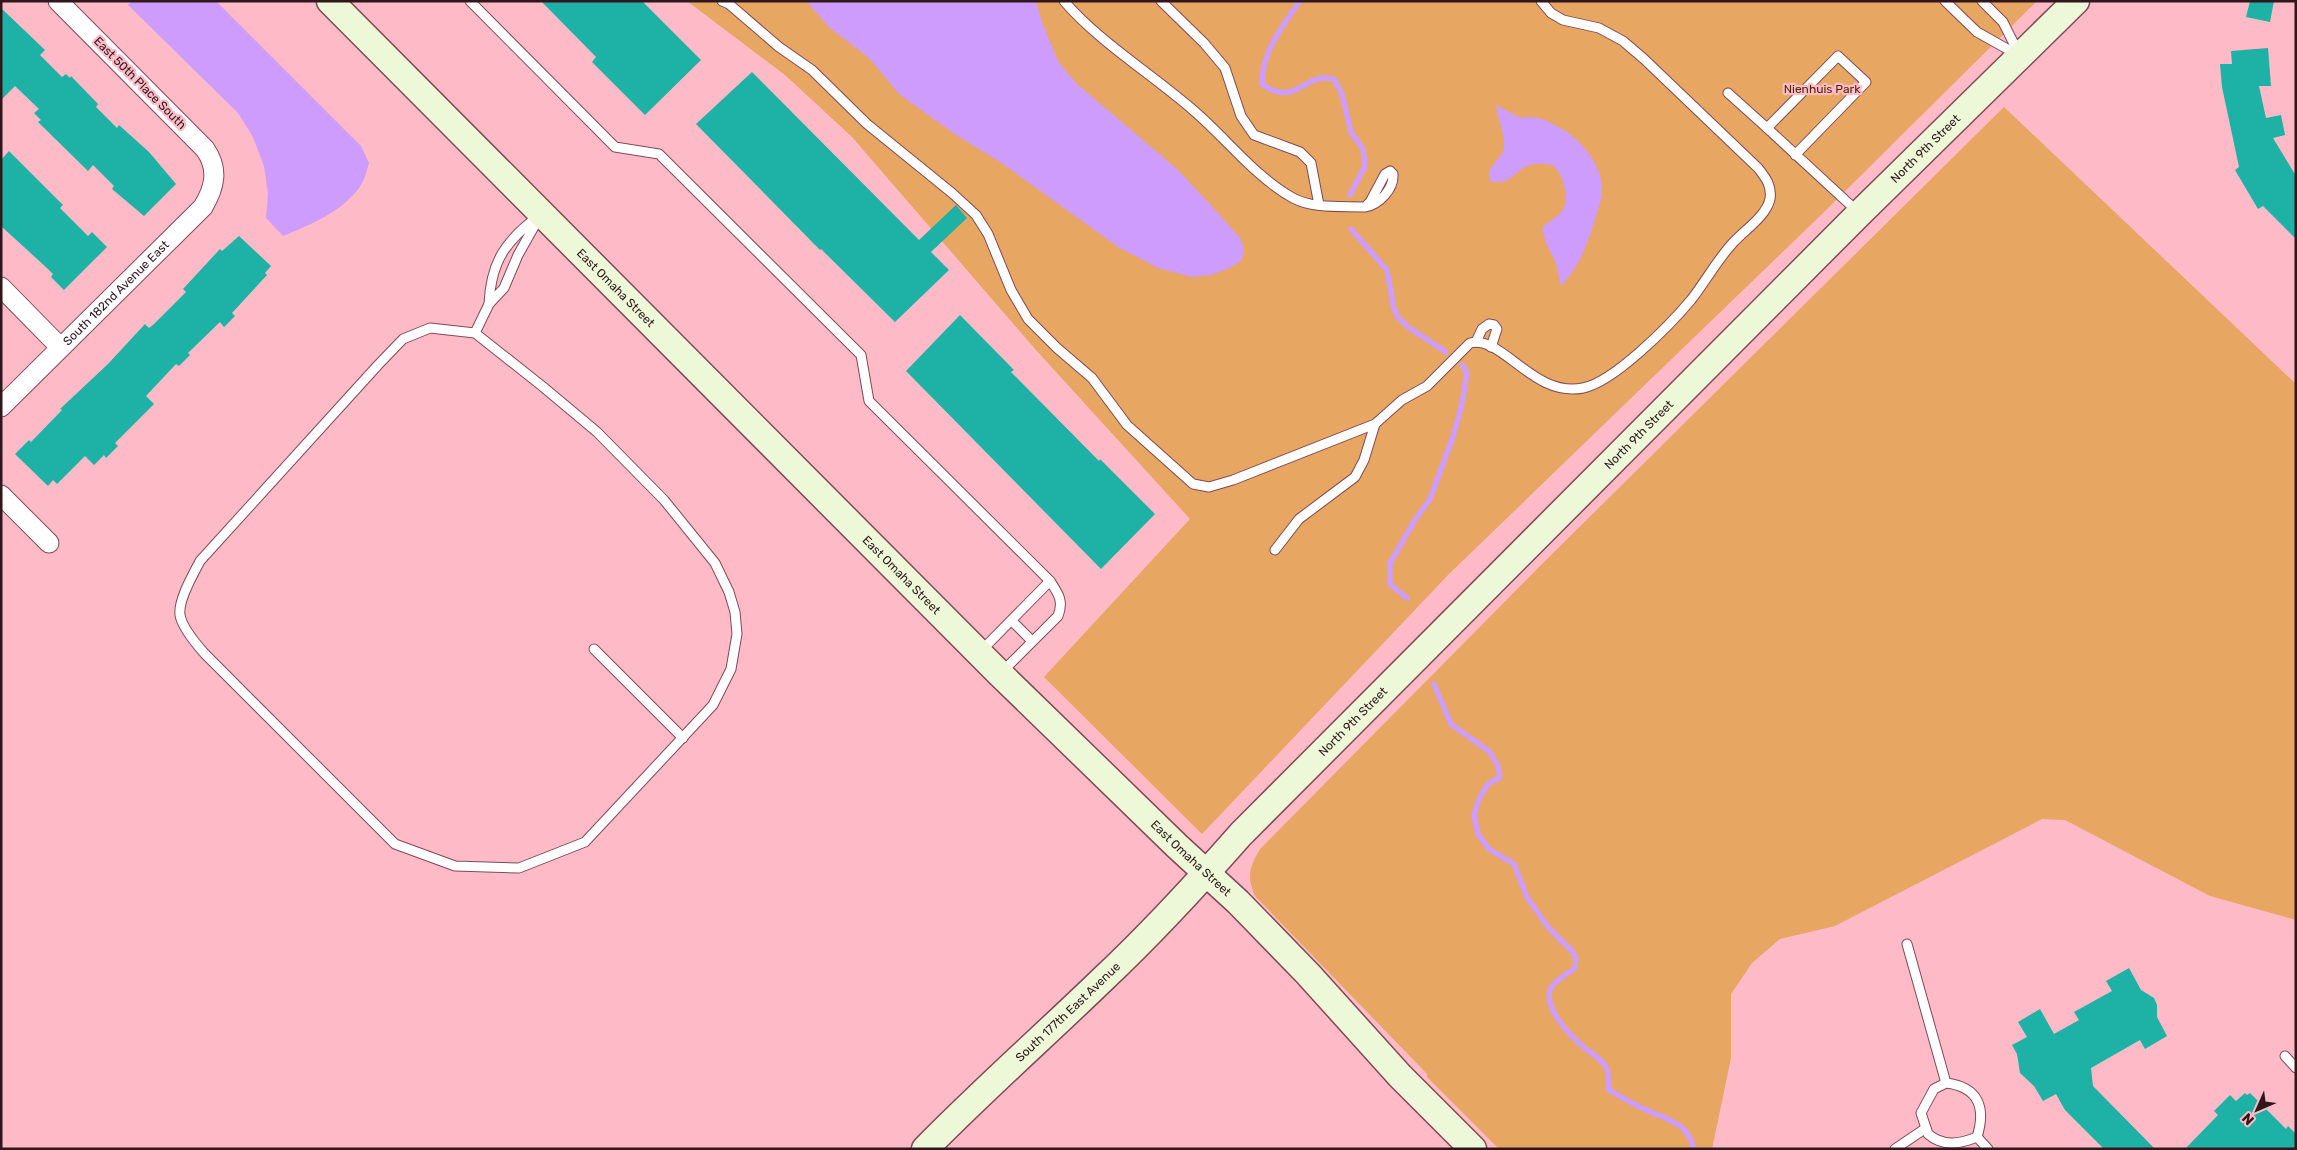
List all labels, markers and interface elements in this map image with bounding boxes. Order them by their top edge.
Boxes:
street label: East 50th Place South [91,34,189,132]
park label: Nienhuis Park [1784,82,1861,96]
street label: North 9th Street [1888,111,1963,186]
street label: South 182nd Avenue East [60,237,172,348]
street label: East Omaha Street [574,246,658,330]
street label: North 9th Street [1602,397,1676,472]
street label: East Omaha Street [860,533,944,617]
street label: North 9th Street [1316,684,1390,759]
street label: East Omaha Street [1148,817,1234,899]
street label: South 177th East Avenue [1013,959,1123,1065]
north arrow [2232,1085,2282,1135]
text: N [2239,1109,2258,1128]

